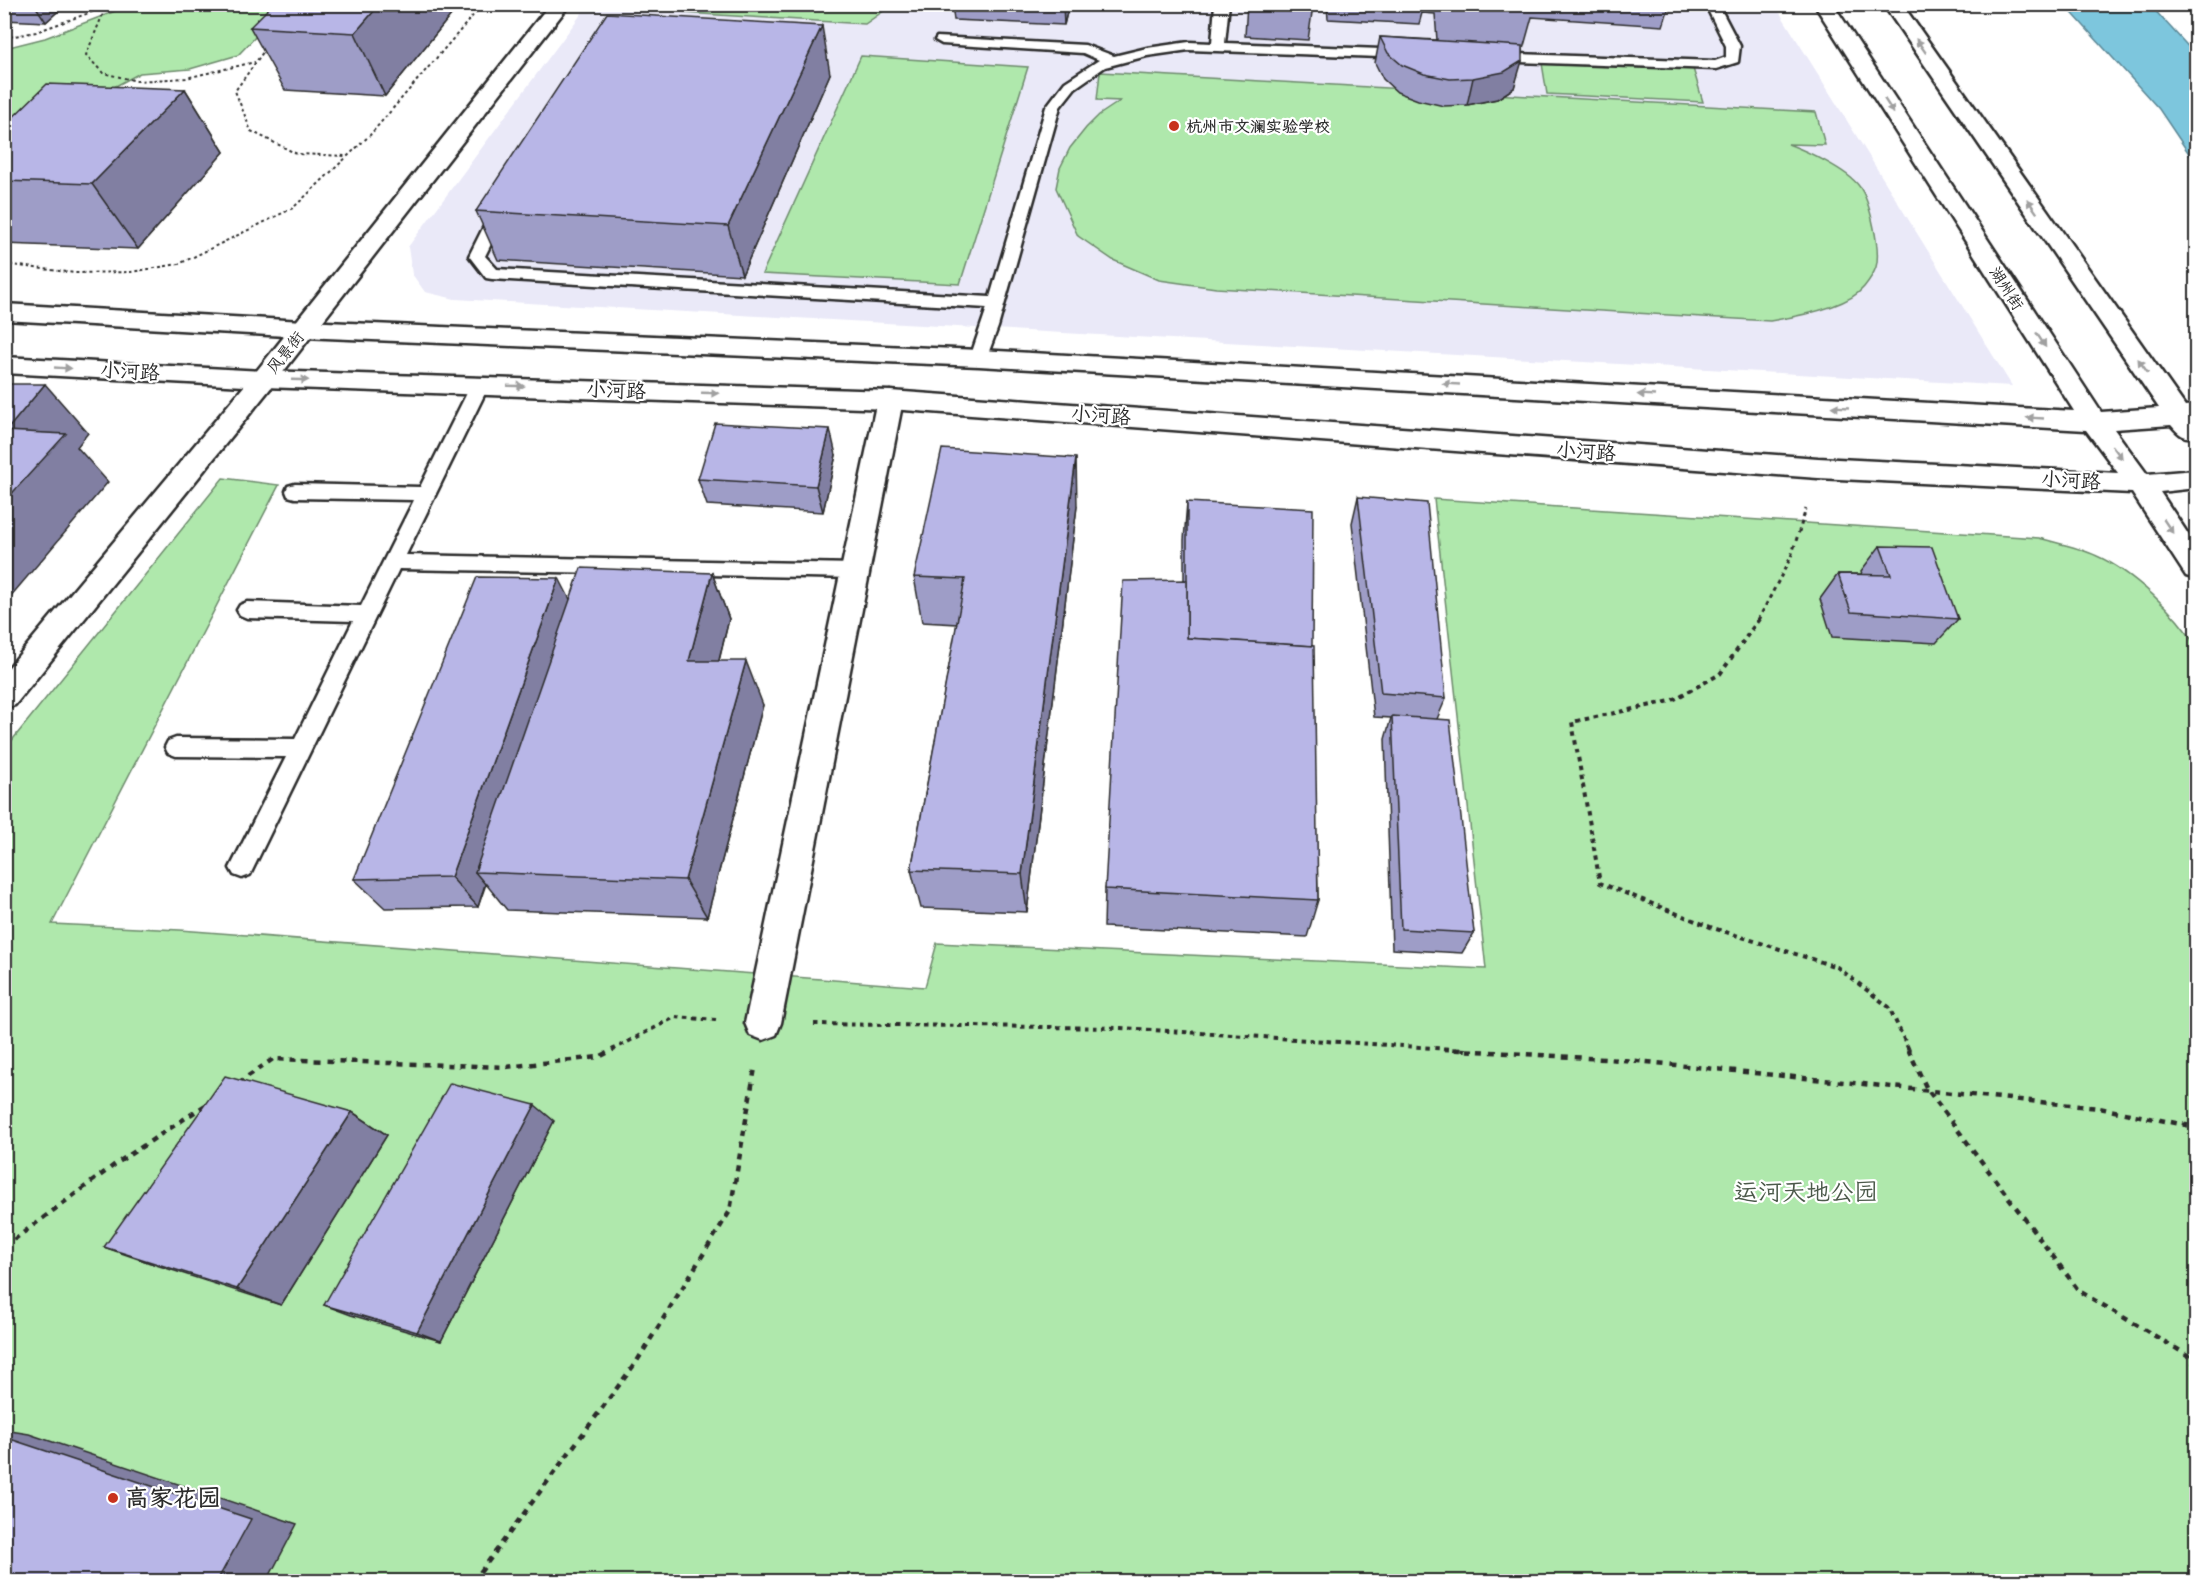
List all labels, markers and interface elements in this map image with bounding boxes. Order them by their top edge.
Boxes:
one-way arrow [1916,38,1927,54]
one-way arrow [1883,98,1895,114]
place label: 杭州市文澜实验学校 [1186,117,1330,140]
marker: 杭州市文澜实验学校 [1167,119,1181,133]
one-way arrow [2026,199,2038,215]
street label: 湖州街 [1982,263,2028,316]
street label: 风景街 [263,328,311,379]
one-way arrow [2035,332,2046,348]
street label: 小河路 [99,358,162,390]
one-way arrow [2137,359,2149,375]
one-way arrow [53,363,72,372]
one-way arrow [290,375,309,384]
street label: 小河路 [585,378,647,408]
one-way arrow [1442,380,1461,389]
one-way arrow [506,382,525,391]
one-way arrow [701,389,720,398]
one-way arrow [1636,391,1655,400]
street label: 小河路 [1070,402,1133,434]
one-way arrow [1831,402,1850,411]
one-way arrow [2026,413,2045,422]
street label: 小河路 [1555,438,1618,470]
one-way arrow [2110,445,2122,460]
street label: 小河路 [2040,467,2103,499]
one-way arrow [2162,518,2173,534]
park label: 运河天地公园 [1734,1178,1878,1212]
place label: 高家花园 [125,1484,221,1518]
marker: 高家花园 [106,1491,120,1505]

